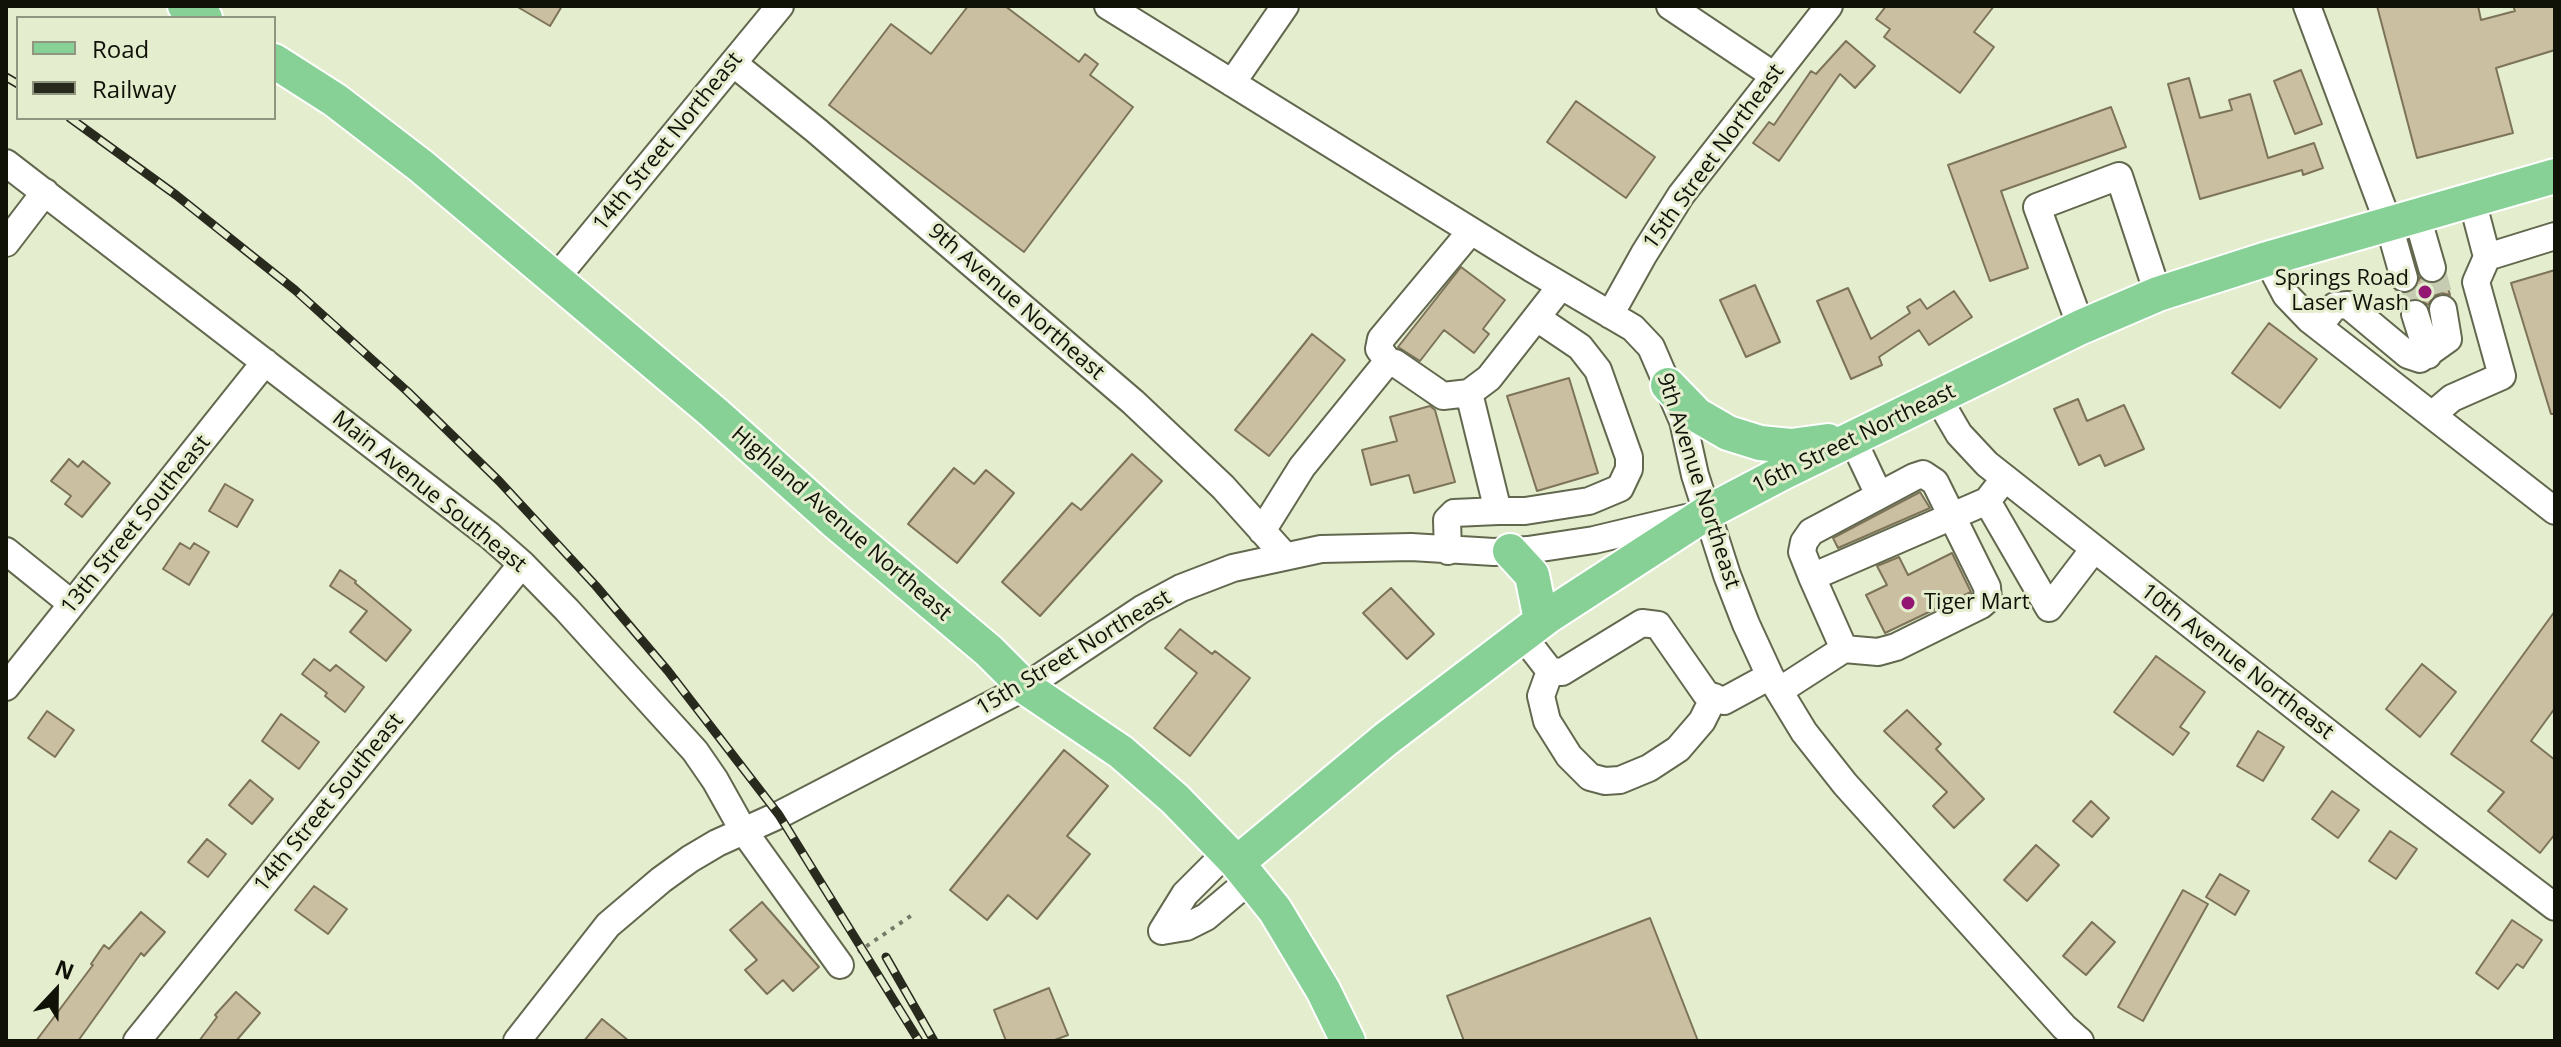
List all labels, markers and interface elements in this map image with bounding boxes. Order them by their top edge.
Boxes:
legend [16,16,276,120]
text: Road [92,32,149,65]
street label: 14th Street Northeast [588,47,748,237]
street label: 15th Street Northeast [1638,59,1790,255]
text: Railway [92,72,176,105]
street label: 9th Avenue Northeast [922,218,1110,386]
place label: Springs Road Laser Wash [2275,266,2409,318]
marker: Springs Road Laser Wash [2416,283,2434,301]
street label: 9th Avenue Northeast [1651,370,1745,592]
street label: 16th Street Northeast [1748,378,1960,500]
street label: Main Avenue Southeast [327,406,531,578]
street label: Highland Avenue Northeast [726,421,956,627]
street label: 13th Street Southeast [56,430,216,620]
street label: 10th Avenue Northeast [2135,578,2339,746]
street label: 15th Street Northeast [972,584,1176,722]
place label: Tiger Mart [1924,590,2030,616]
marker: Tiger Mart [1899,594,1917,612]
street label: 14th Street Southeast [249,708,409,898]
north arrow [16,951,96,1031]
text: N [51,951,79,986]

